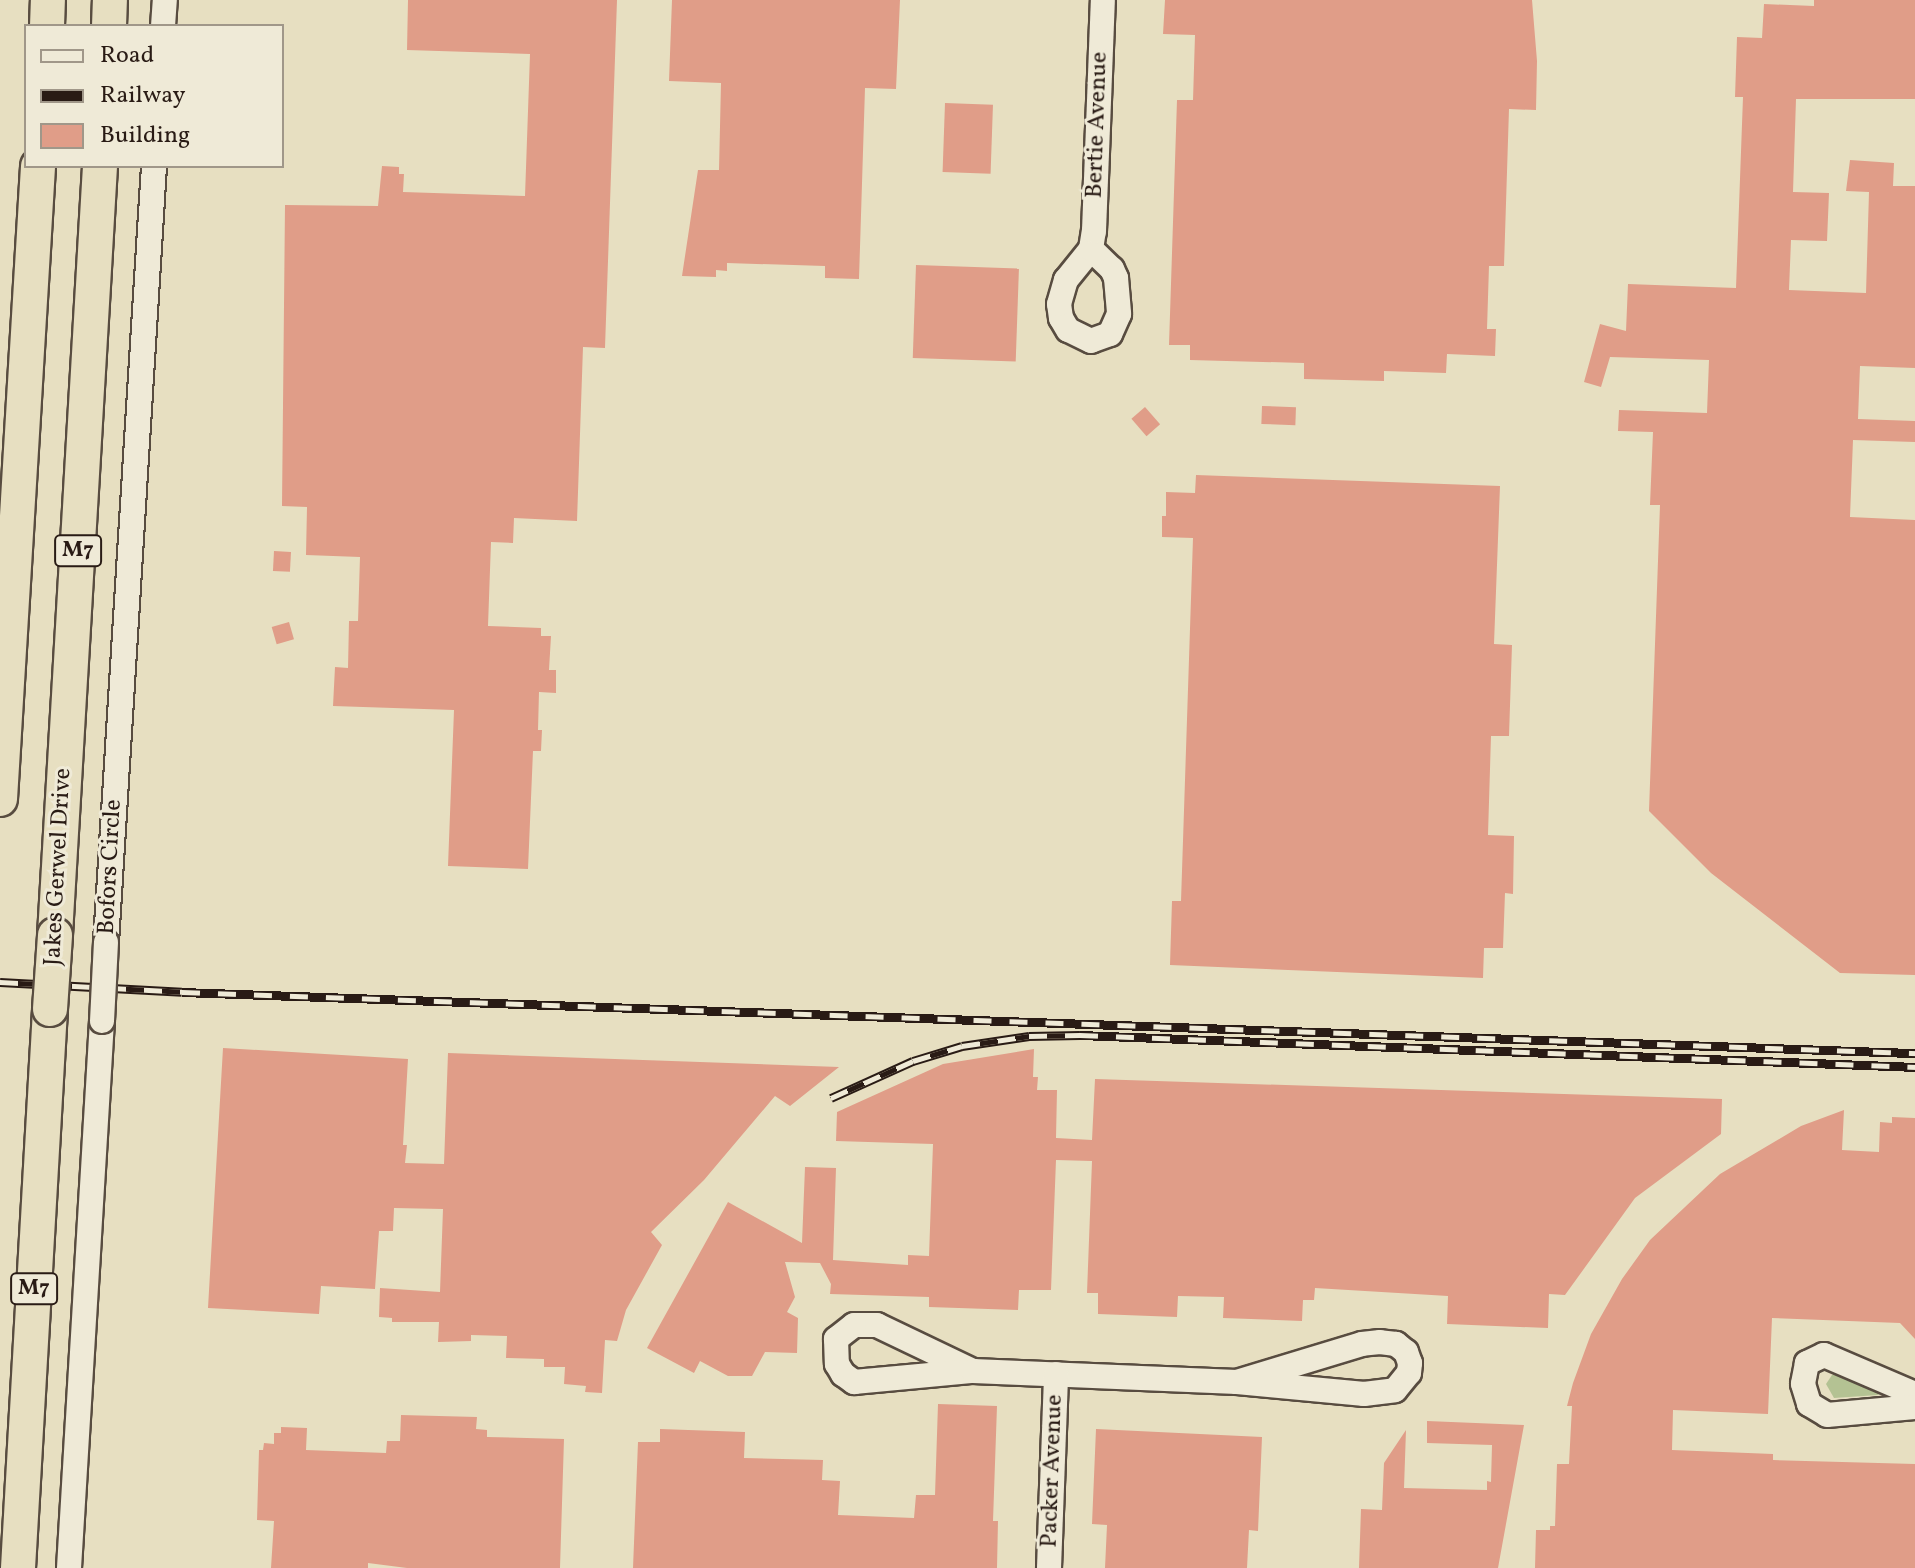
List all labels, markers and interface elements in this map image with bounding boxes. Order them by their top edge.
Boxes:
legend [24,24,284,168]
text: Road [100,39,154,73]
street label: Bertie Avenue [1081,51,1115,199]
text: Railway [100,79,186,113]
text: Building [100,119,190,153]
road number: M7 [54,533,102,569]
street label: Jakes Gerwel Drive [39,767,79,967]
street label: Bofors Circle [93,799,129,935]
road number: M7 [10,1271,58,1307]
street label: Packer Avenue [1036,1394,1070,1548]

